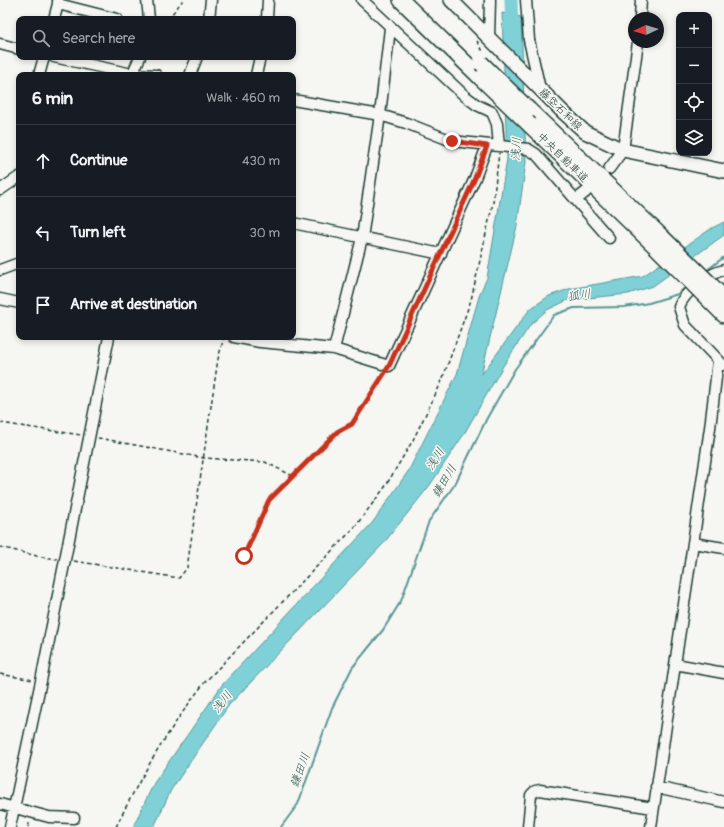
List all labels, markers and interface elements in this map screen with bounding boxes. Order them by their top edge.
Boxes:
north arrow [628,12,664,48]
map controls [676,12,712,156]
button: + [676,12,712,48]
search box [16,16,296,60]
icon: search [30,27,52,49]
text: Search here [62,29,135,48]
button: − [676,48,712,84]
button: locate [676,84,712,120]
street label: 藤垈石和線 [536,86,585,133]
text: 6 min [32,88,73,109]
text: Walk · 460 m [206,90,280,106]
button: layers [676,120,712,156]
street label: 中央自動車道 [534,130,591,185]
route end [443,132,461,150]
water label: 浅川 [508,137,525,162]
icon: ahead [32,150,54,172]
text: Continue [70,151,128,170]
text: 430 m [242,153,280,169]
icon: left [32,222,54,244]
text: Turn left [70,223,126,242]
text: 30 m [250,225,280,241]
water label: 狐川 [566,286,592,305]
icon: arrive [32,294,54,316]
text: Arrive at destination [70,295,197,314]
water label: 浅川 [423,445,448,473]
water label: 鎌田川 [429,462,460,501]
route start [235,547,253,565]
water label: 浅川 [209,688,236,716]
water label: 鎌田川 [287,751,314,790]

